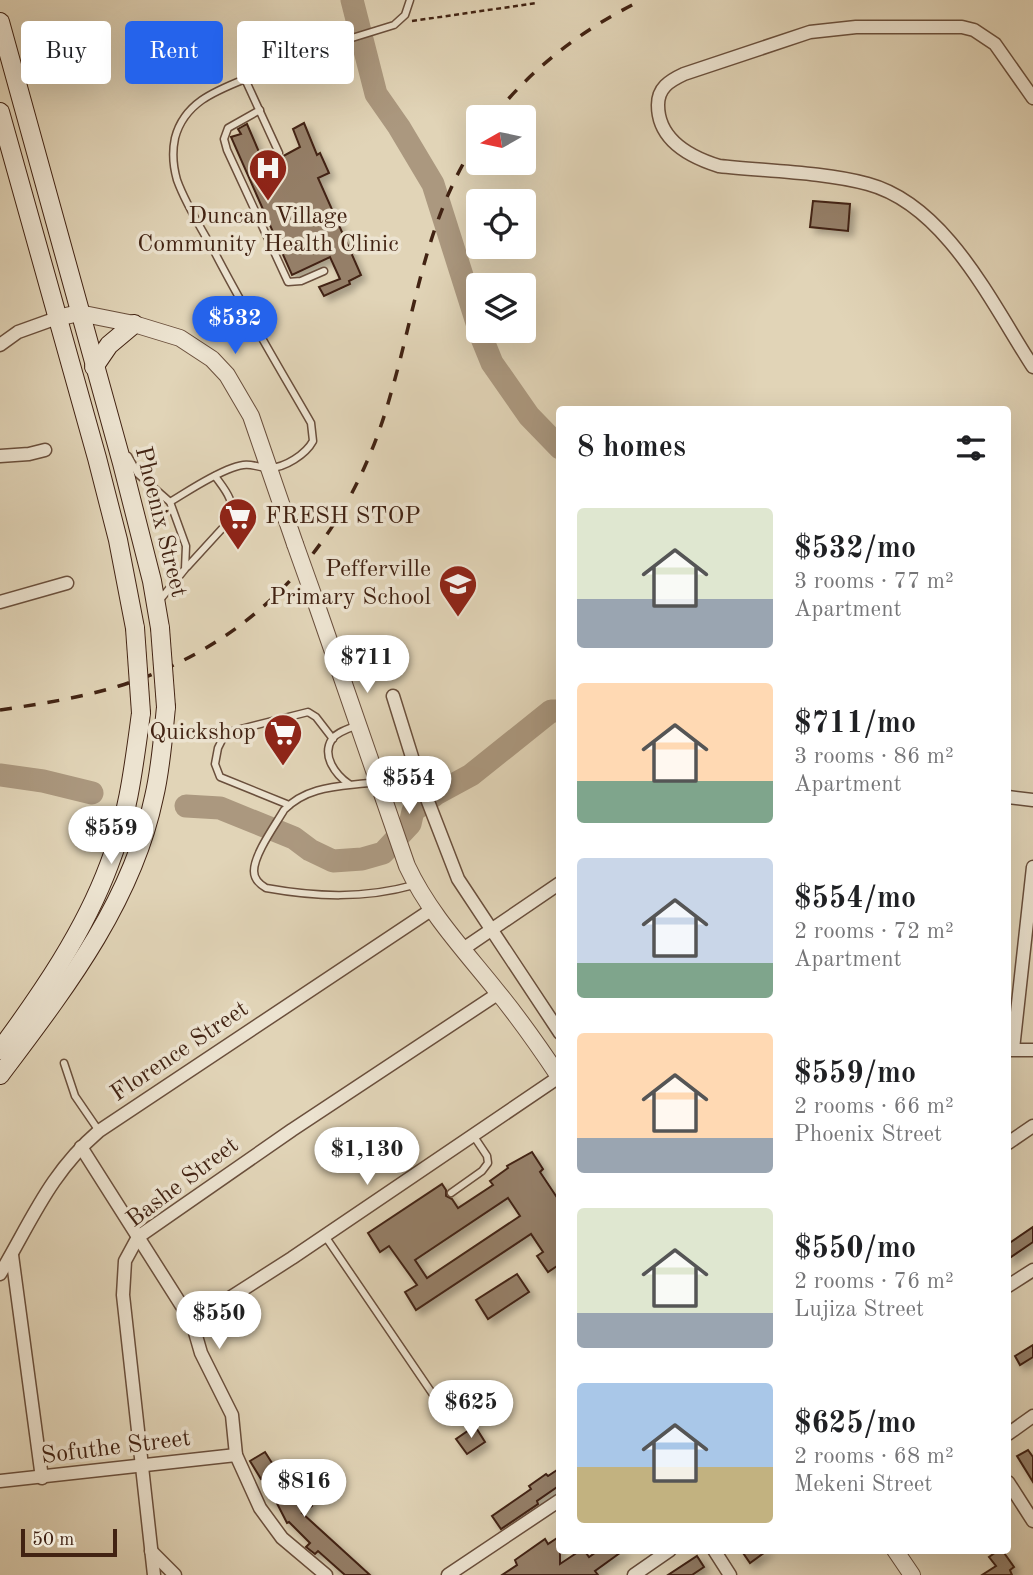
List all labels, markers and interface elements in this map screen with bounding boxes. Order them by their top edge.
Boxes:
chip: Buy [21,21,111,84]
chip: Rent [125,21,223,84]
chip: Filters [237,21,354,84]
north arrow [466,105,536,175]
map controls [466,105,536,343]
hospital icon: Duncan Village Community Health Clinic [247,147,289,202]
button: locate [466,189,536,259]
place label: Duncan Village Community Health Clinic [137,205,399,257]
button: layers [466,273,536,343]
pin: $532 [194,296,276,356]
text: $532 [208,307,262,330]
icon: filters [952,429,990,467]
text: 8 homes [577,433,686,463]
street label: Phoenix Street [130,444,190,600]
supermarket icon: FRESH STOP [217,496,259,551]
place label: FRESH STOP [265,505,421,529]
text: $532/mo [794,534,916,564]
icon: home [633,536,717,620]
place label: Pefferville Primary School [269,558,431,610]
school or university icon: Pefferville Primary School [437,563,479,618]
text: 3 rooms · 77 m² [794,570,954,593]
text: Apartment [794,598,902,621]
pin: $711 [326,636,408,695]
text: $711 [340,646,394,669]
text: $711/mo [794,709,916,739]
icon: home [633,711,717,795]
supermarket icon: Quickshop [262,712,304,767]
place label: Quickshop [149,721,256,745]
text: 3 rooms · 86 m² [794,745,954,768]
pin: $554 [368,756,450,816]
text: $554 [382,767,436,790]
text: Apartment [794,773,902,796]
pin: $559 [70,806,152,866]
text: $559 [84,817,138,840]
text: $554/mo [794,884,916,914]
icon: home [633,886,717,970]
text: 2 rooms · 72 m² [794,920,954,943]
text: Apartment [794,948,902,971]
street label: Florence Street [107,997,253,1107]
text: $559/mo [794,1059,916,1089]
icon: home [633,1061,717,1145]
text: 2 rooms · 66 m² [794,1095,954,1118]
text: Phoenix Street [794,1123,942,1146]
pin: $1,130 [310,1128,424,1187]
street label: Bashe Street [123,1133,243,1233]
text: $1,130 [330,1138,404,1161]
text: $550/mo [794,1234,916,1264]
icon: home [633,1236,717,1320]
text: 2 rooms · 76 m² [794,1270,954,1293]
pin: $550 [178,1292,260,1351]
text: Lujiza Street [794,1298,924,1321]
text: $550 [192,1302,246,1325]
pin: $625 [430,1380,512,1440]
text: $625 [444,1391,498,1414]
text: $625/mo [794,1409,916,1439]
icon: home [633,1411,717,1495]
street label: Sofuthe Street [40,1427,192,1469]
text: 2 rooms · 68 m² [794,1445,954,1468]
pin: $816 [263,1460,345,1519]
text: $816 [277,1470,331,1493]
text: Mekeni Street [794,1473,932,1496]
scale bar [21,1526,117,1558]
text: 50 m [32,1531,74,1550]

